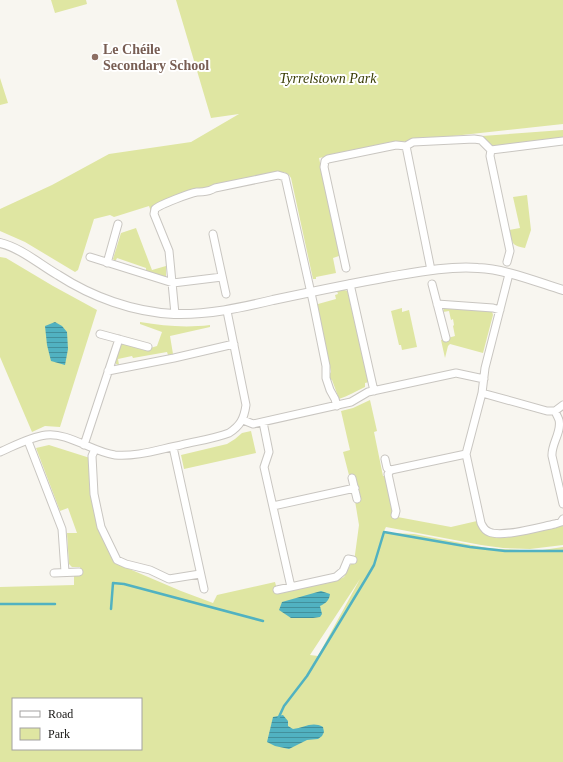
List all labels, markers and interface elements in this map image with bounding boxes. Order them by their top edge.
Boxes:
place label: Le Chéile Secondary School [103,42,209,73]
marker: Le Chéile Secondary School [90,52,100,62]
park label: Tyrrelstown Park [280,71,377,86]
legend [12,698,142,750]
text: Road [48,707,73,721]
text: Park [48,727,70,741]

